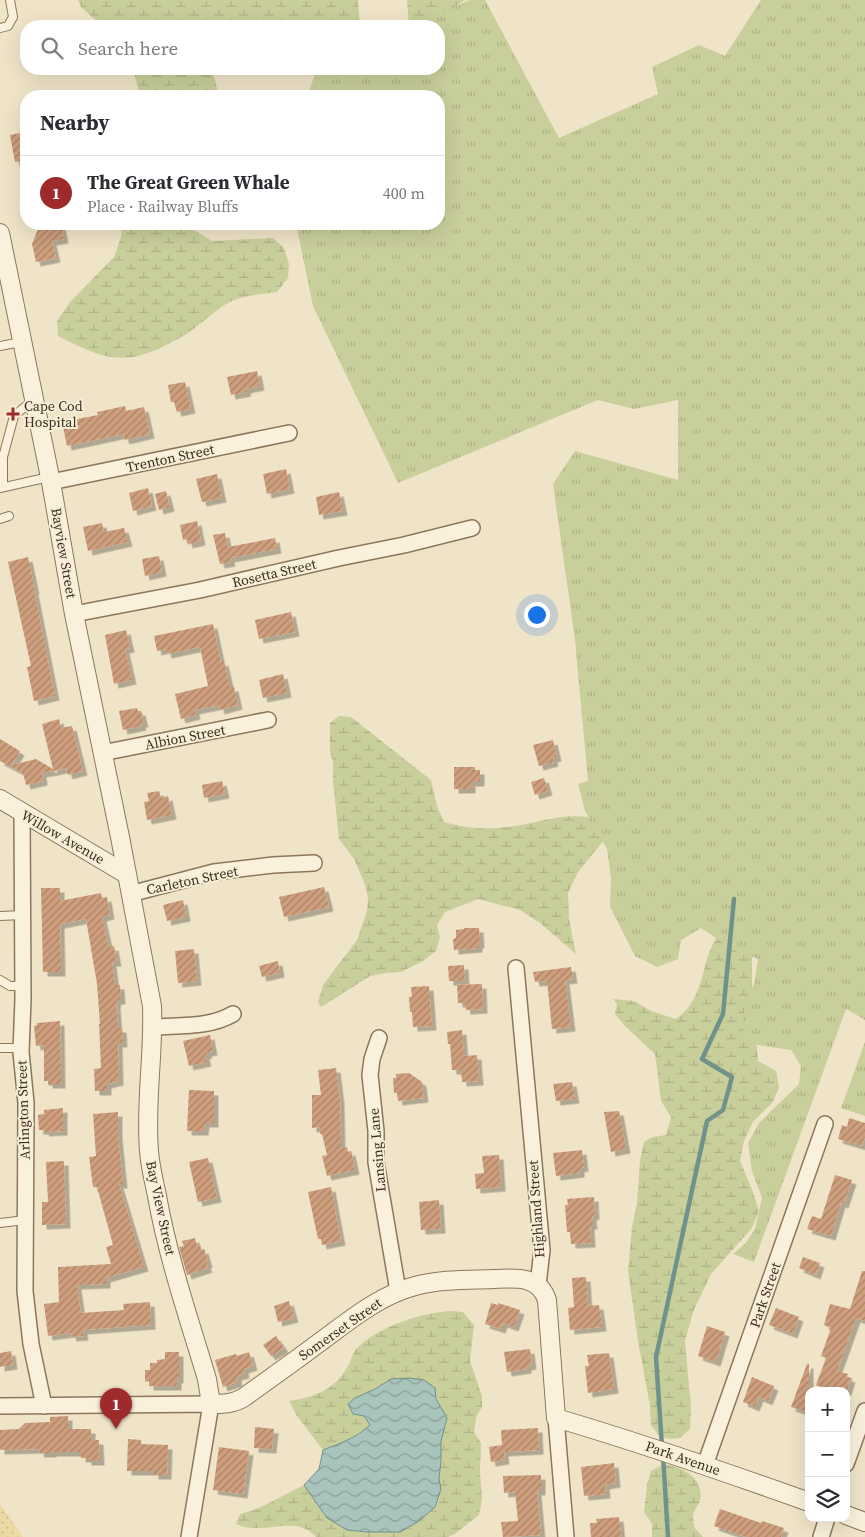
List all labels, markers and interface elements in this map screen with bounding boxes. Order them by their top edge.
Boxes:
search box [20,20,445,75]
icon: search [38,34,66,62]
text: Search here [78,35,178,61]
text: Nearby [40,108,110,137]
text: The Great Green Whale [87,169,290,195]
text: 1 [52,182,60,204]
text: 400 m [383,182,425,204]
text: Place · Railway Bluffs [87,195,239,217]
place label: Cape Cod Hospital [24,396,83,432]
marker: Cape Cod Hospital [6,407,20,421]
street label: Trenton Street [124,439,216,477]
street label: Bayview Street [46,506,82,600]
street label: Rosetta Street [230,554,318,592]
your location [524,602,550,628]
street label: Albion Street [143,719,227,755]
street label: Willow Avenue [18,805,108,869]
street label: Carleton Street [144,860,240,899]
street label: Arlington Street [11,1060,35,1160]
street label: Lansing Lane [363,1107,391,1193]
street label: Bay View Street [141,1159,181,1258]
street label: Highland Street [523,1159,549,1258]
street label: Park Street [744,1259,786,1330]
street label: Somerset Street [294,1293,386,1365]
map controls [805,1387,850,1522]
button: + [805,1387,850,1432]
pin: 1 [100,1388,132,1429]
button: − [805,1432,850,1477]
street label: Park Avenue [643,1436,723,1480]
button: layers [805,1477,850,1522]

